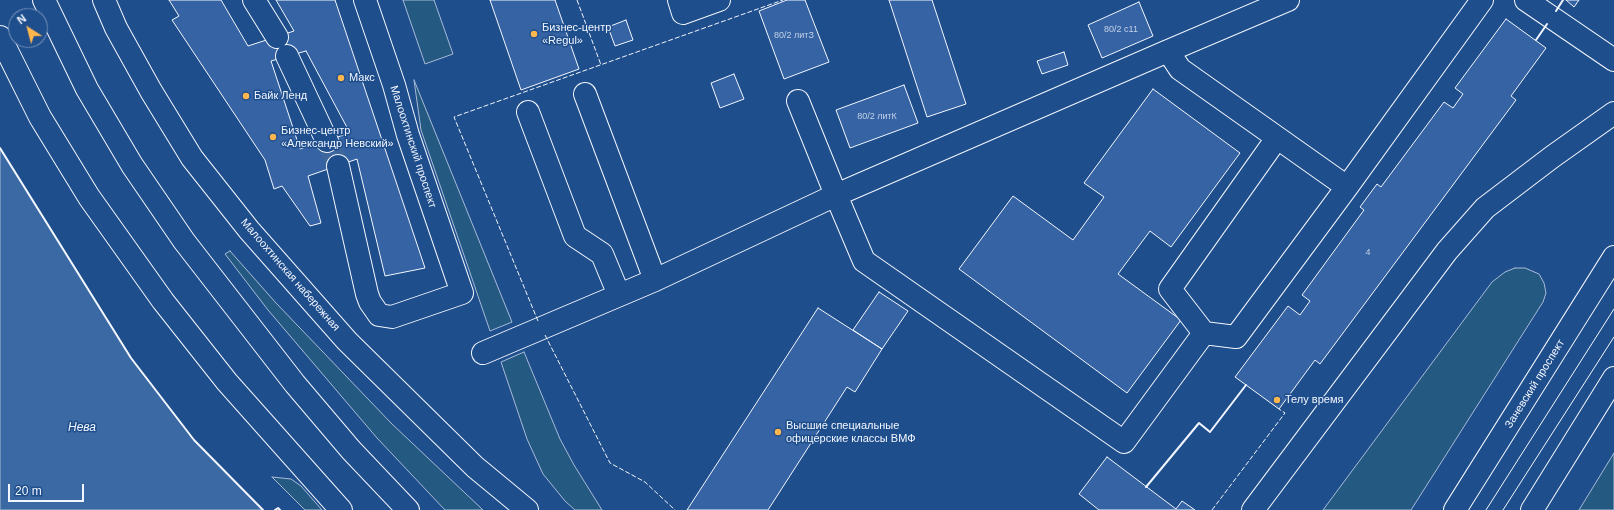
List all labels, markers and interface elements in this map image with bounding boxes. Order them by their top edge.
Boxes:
north arrow [8,8,48,48]
text: N [15,12,28,26]
place label: Бизнес-центр «Regul» [542,21,611,47]
house number: 80/2 с11 [1104,25,1138,35]
marker: Бизнес-центр «Regul» [529,29,539,39]
house number: 80/2 литЗ [774,31,814,41]
place label: Макс [349,71,375,85]
marker: Макс [336,73,346,83]
street label: Малоохтинский проспект [387,84,439,210]
place label: Байк Ленд [254,89,307,103]
marker: Байк Ленд [241,91,251,101]
house number: 80/2 литК [857,112,897,122]
place label: Бизнес-центр «Александр Невский» [281,124,394,150]
marker: Бизнес-центр «Александр Невский» [268,132,278,142]
street label: Малоохтинская набережная [238,216,342,334]
house number: 4 [1365,248,1371,258]
street label: Заневский проспект [1502,337,1568,431]
place label: Телу время [1285,393,1343,407]
marker: Телу время [1272,395,1282,405]
place label: Высшие специальные офицерские классы ВМФ [786,419,916,445]
water label: Нева [68,421,96,435]
marker: Высшие специальные офицерские классы ВМФ [773,427,783,437]
scale bar [10,476,86,502]
text: 20 m [15,484,42,498]

